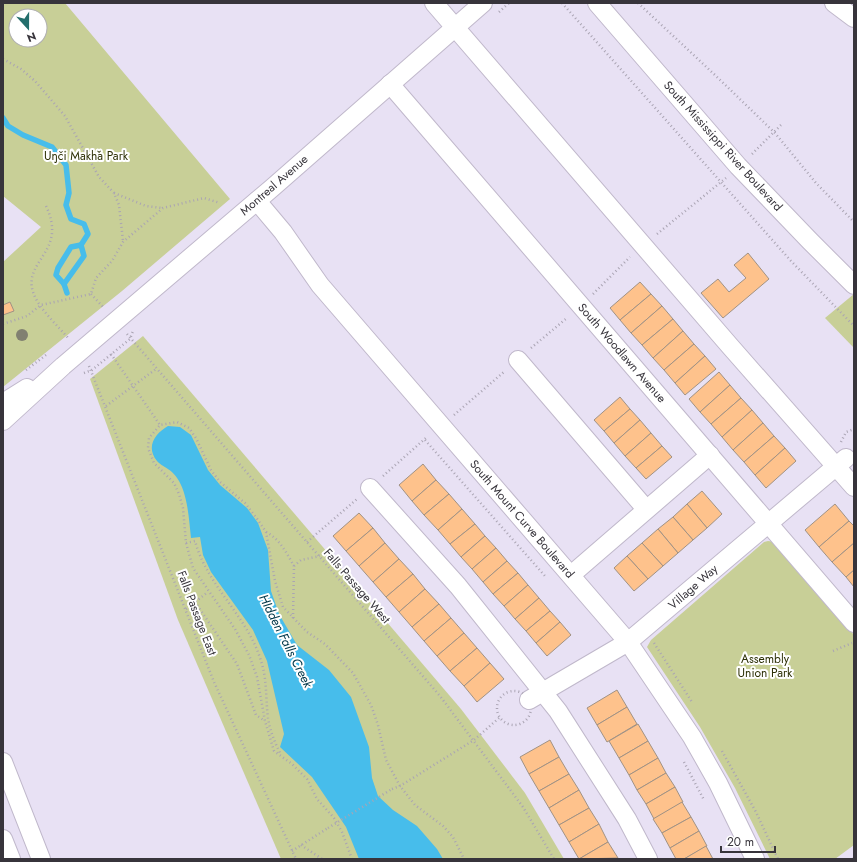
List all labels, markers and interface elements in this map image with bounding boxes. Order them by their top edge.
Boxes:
north arrow [8,8,48,48]
text: N [25,28,39,46]
street label: South Mississippi River Boulevard [659,77,787,215]
park label: Uŋči Makȟa Park [44,147,129,165]
street label: Montreal Avenue [236,150,312,220]
street label: South Woodlawn Avenue [574,299,670,407]
street label: South Mount Curve Boulevard [465,456,579,582]
street label: Falls Passage West [319,545,395,628]
street label: Village Way [664,560,722,614]
street label: Falls Passage East [173,568,221,658]
water label: HIdden Falls Creek [254,591,318,691]
park label: Assembly Union Park [738,650,793,682]
scale bar [721,828,775,854]
text: 20 m [727,833,754,851]

